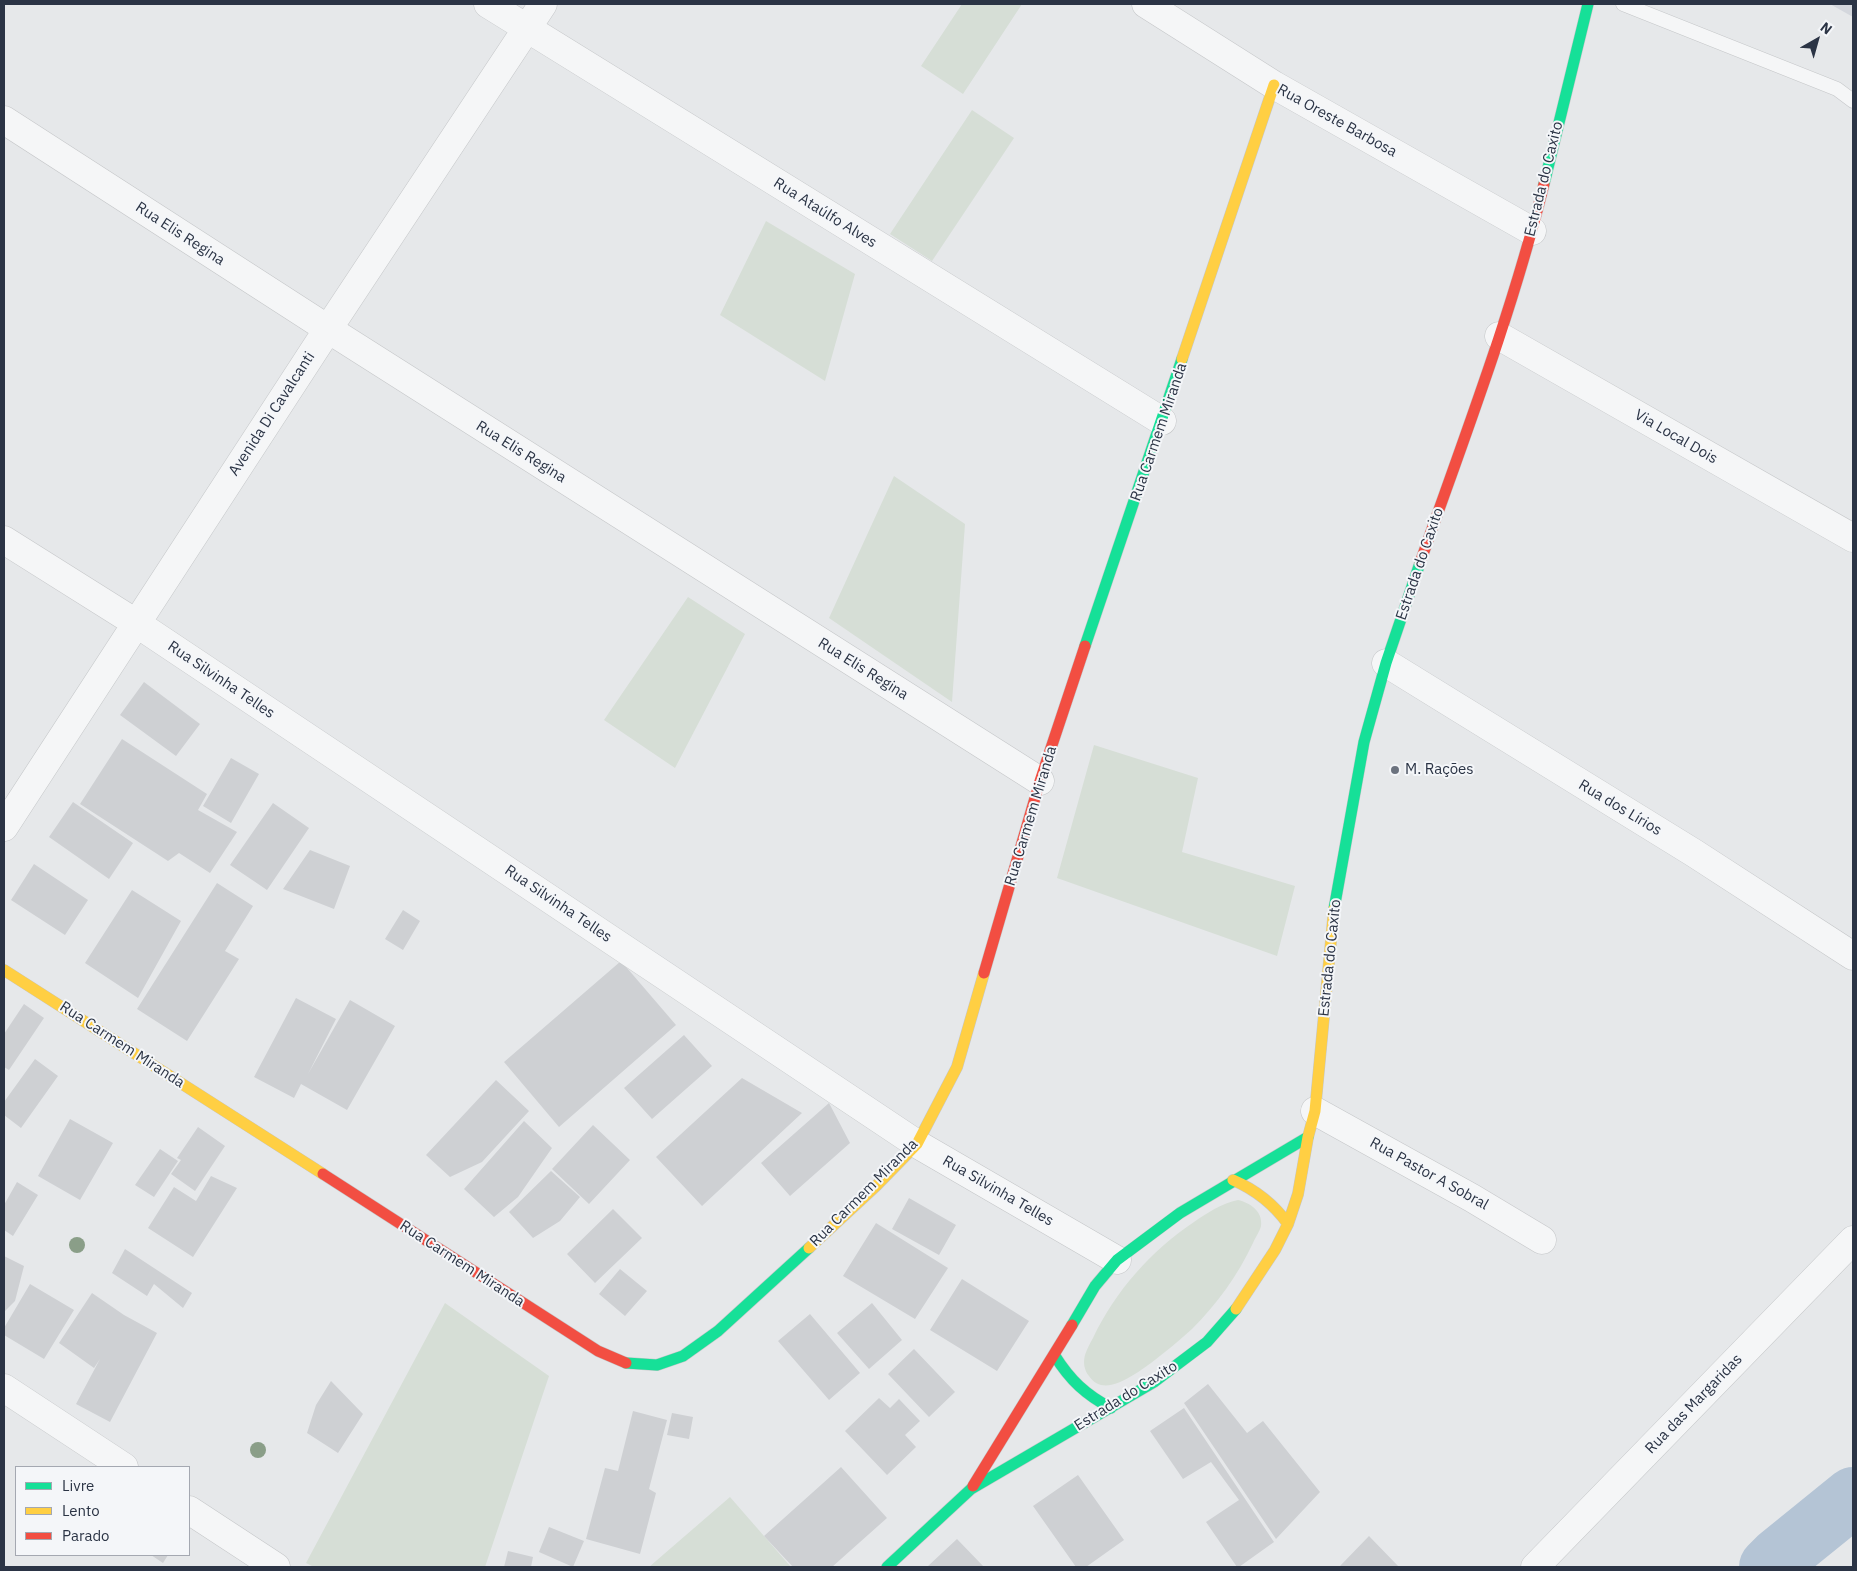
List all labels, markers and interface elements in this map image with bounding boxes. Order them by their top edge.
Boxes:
north arrow [1792,15,1842,65]
text: N [1817,18,1836,38]
street label: Rua Oreste Barbosa [1274,81,1400,161]
street label: Estrada do Caxito [1521,120,1567,238]
street label: Rua Ataúlfo Alves [770,174,880,252]
street label: Rua Elis Regina [132,198,228,270]
street label: Avenida Di Cavalcanti [225,349,319,479]
street label: Rua Carmem Miranda [1127,360,1191,504]
street label: Via Local Dois [1631,406,1721,468]
street label: Rua Elis Regina [473,417,569,487]
street label: Estrada do Caxito [1392,505,1448,623]
street label: Rua Elis Regina [815,634,911,704]
street label: Rua Silvinha Telles [164,638,278,722]
street label: Rua Carmem Miranda [1001,744,1061,888]
place label: M. Rações [1405,761,1474,779]
marker: M. Rações [1389,764,1401,776]
street label: Rua dos Lírios [1575,776,1665,840]
street label: Rua Silvinha Telles [501,862,615,946]
street label: Estrada do Caxito [1315,898,1345,1018]
street label: Rua Carmem Miranda [56,998,188,1092]
street label: Rua Pastor A Sobral [1366,1134,1492,1214]
street label: Rua Carmem Miranda [806,1135,922,1251]
street label: Rua Silvinha Telles [939,1152,1057,1230]
street label: Rua Carmem Miranda [396,1217,528,1311]
street label: Rua das Margaridas [1642,1350,1746,1458]
street label: Estrada do Caxito [1071,1357,1181,1435]
legend [15,1466,190,1556]
text: Livre [62,1476,94,1495]
text: Lento [62,1501,100,1520]
text: Parado [62,1526,110,1545]

